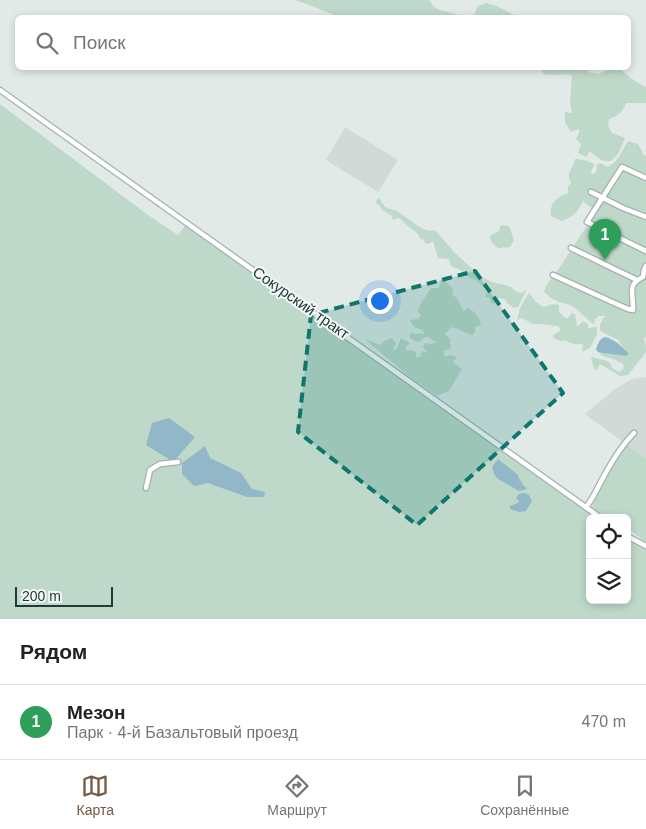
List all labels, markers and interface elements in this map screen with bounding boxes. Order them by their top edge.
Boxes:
search box [15,15,631,70]
icon: search [33,29,61,57]
text: Поиск [73,32,126,53]
pin: 1 [589,219,621,260]
street label: Сокурский тракт [250,263,353,342]
your location [367,288,393,314]
map controls [586,514,631,604]
button: locate [586,514,631,559]
button: layers [586,559,631,604]
scale bar [15,584,112,607]
text: 200 m [22,588,61,604]
text: Рядом [20,640,87,663]
text: Мезон [67,702,125,723]
text: 1 [32,713,40,730]
text: 470 m [582,713,626,730]
text: Парк · 4-й Базальтовый проезд [67,724,298,741]
tab: Карта [77,772,114,818]
tab: Маршрут [267,772,327,818]
tab: Сохранённые [480,772,569,818]

